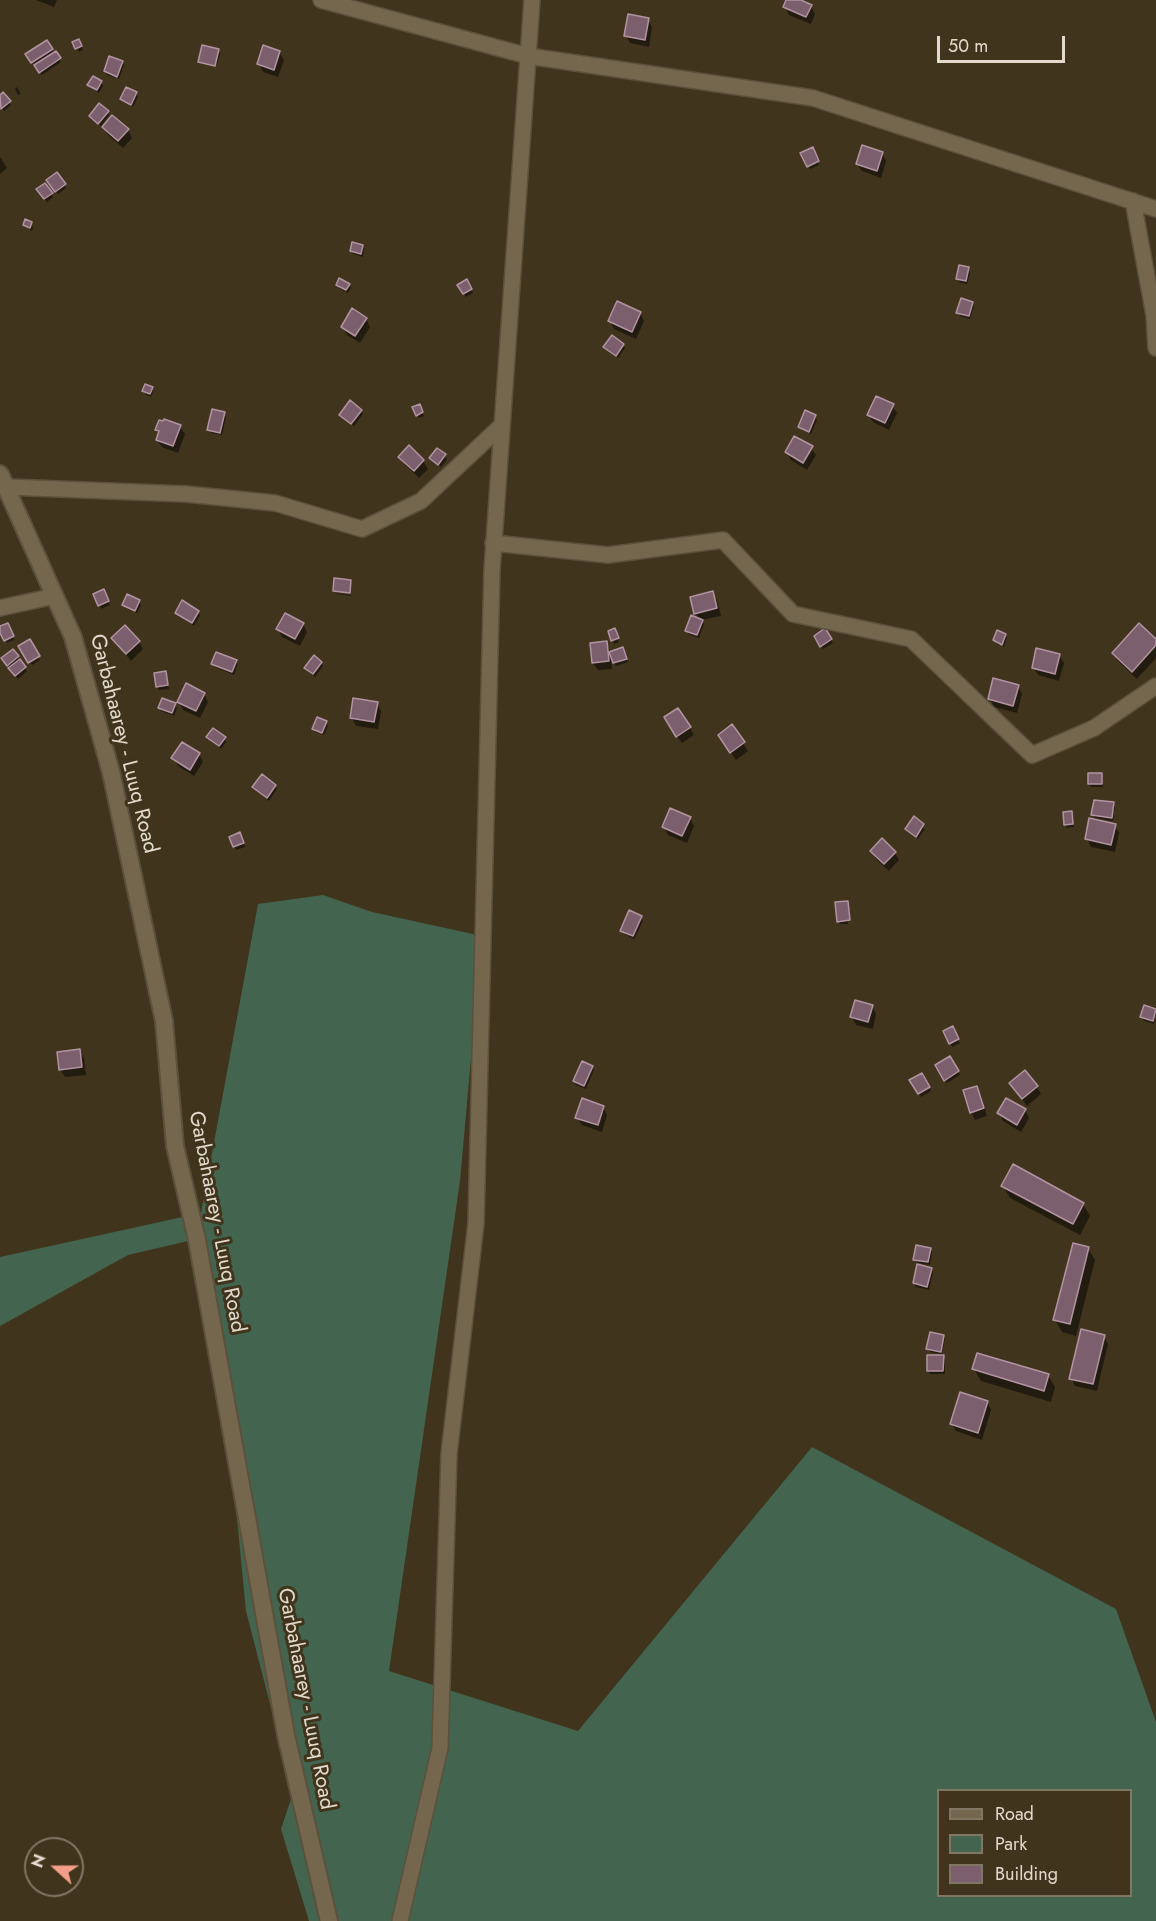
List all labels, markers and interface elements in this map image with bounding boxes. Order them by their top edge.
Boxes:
scale bar [940,24,1068,62]
text: 50 m [948,33,988,59]
street label: Garbahaarey - Luuq Road [84,632,162,856]
street label: Garbahaarey - Luuq Road [182,1109,250,1335]
street label: Garbahaarey - Luuq Road [271,1586,339,1812]
legend [937,1789,1132,1897]
text: Road [995,1801,1034,1827]
text: Park [995,1831,1027,1857]
north arrow [24,1837,84,1897]
text: N [26,1851,52,1871]
text: Building [995,1861,1058,1887]

